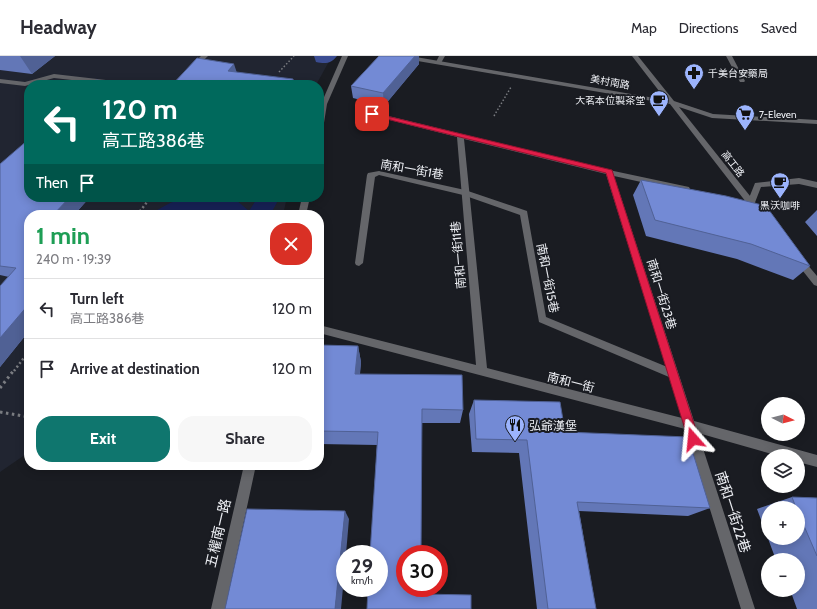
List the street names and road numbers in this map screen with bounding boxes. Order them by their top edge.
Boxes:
street label: 美村南路 [589,72,631,92]
street label: 高工路 [719,148,747,180]
street label: 南和一街1巷 [379,156,445,182]
street label: 南和一街11巷 [448,221,468,289]
street label: 南和一街15巷 [534,242,562,314]
street label: 南和一街23巷 [644,257,680,331]
street label: 南和一街 [546,369,596,395]
street label: 南和一街22巷 [711,469,755,555]
street label: 五權南一路 [201,497,235,569]

